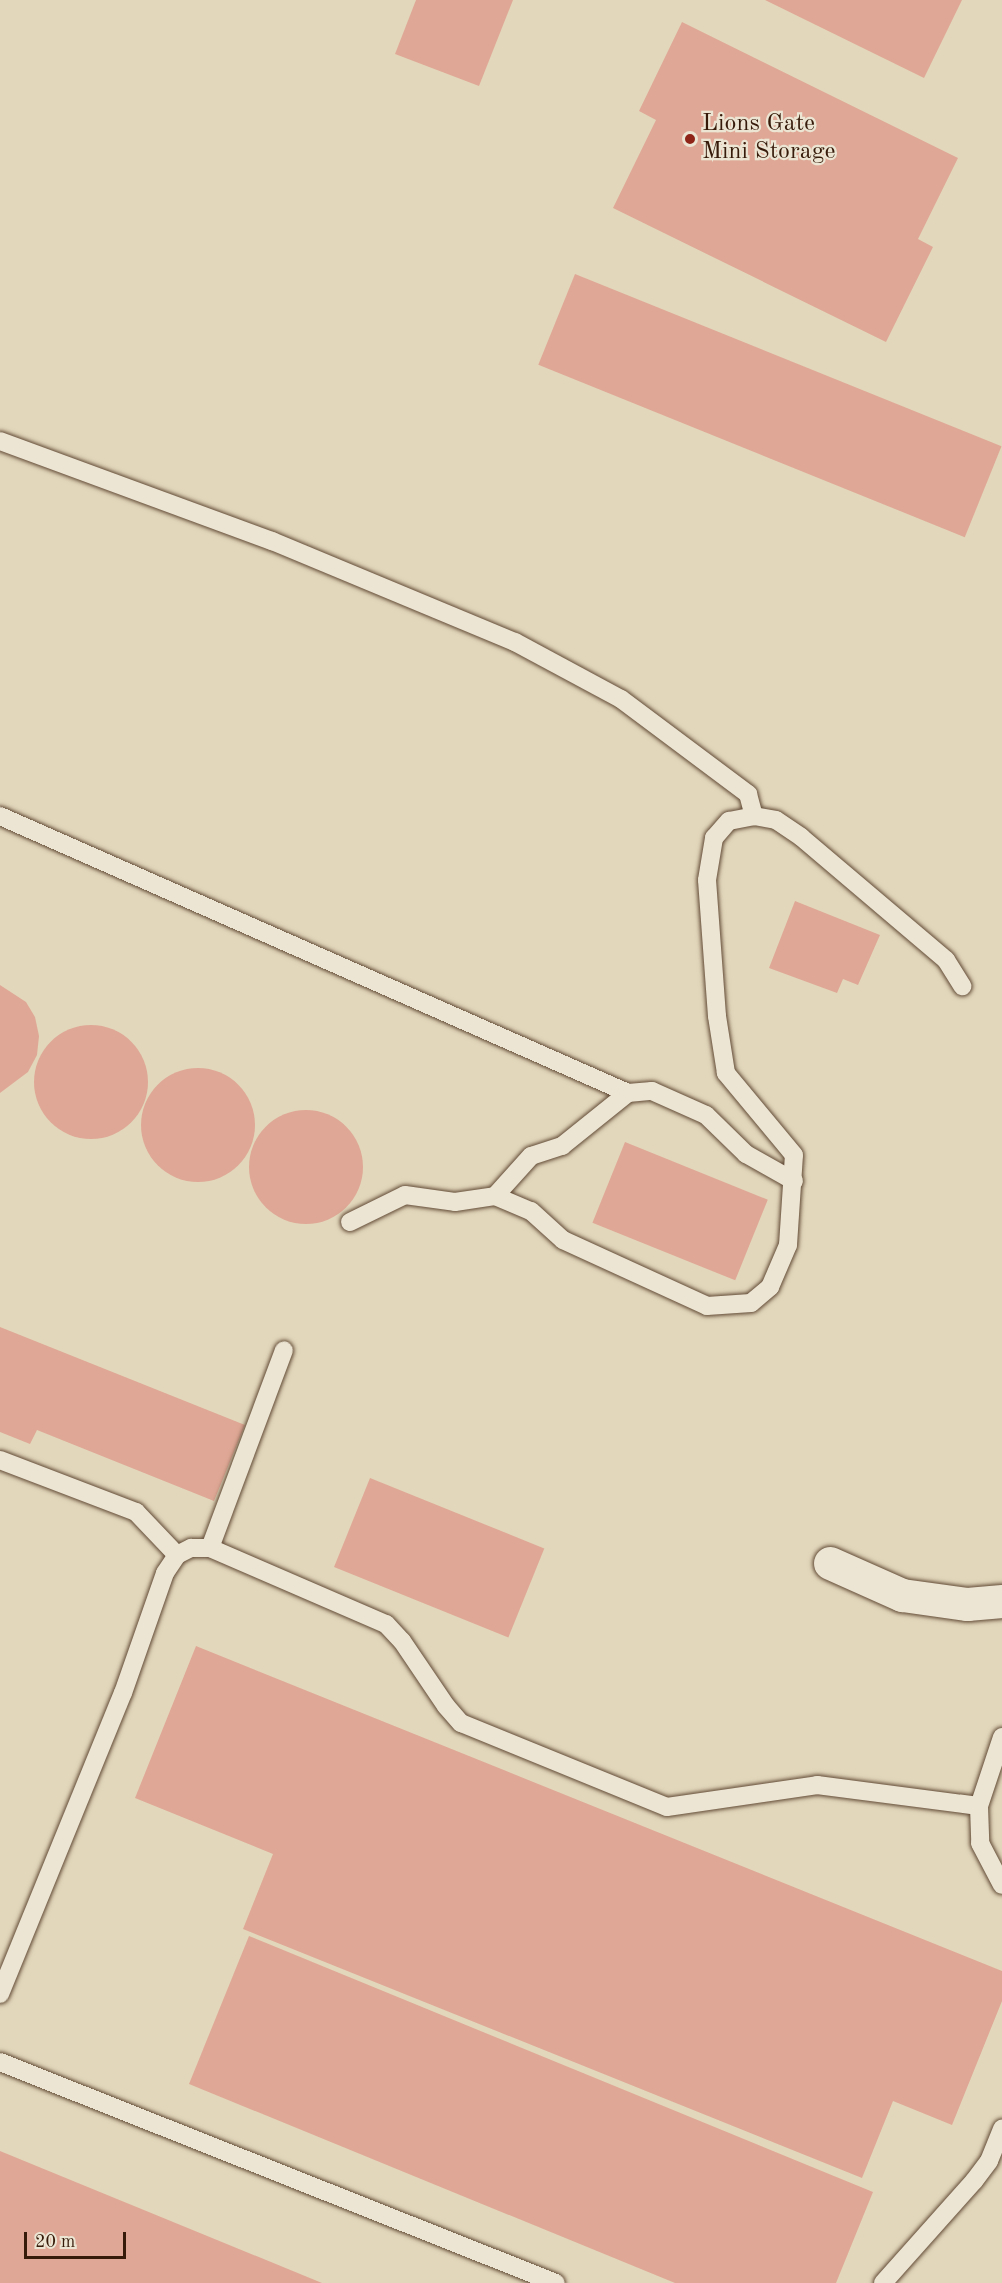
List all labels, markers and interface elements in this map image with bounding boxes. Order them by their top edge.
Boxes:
place label: Lions Gate Mini Storage [702,111,836,167]
marker: Lions Gate Mini Storage [683,132,697,146]
scale bar [27,2220,129,2258]
text: 20 m [35,2233,75,2251]

